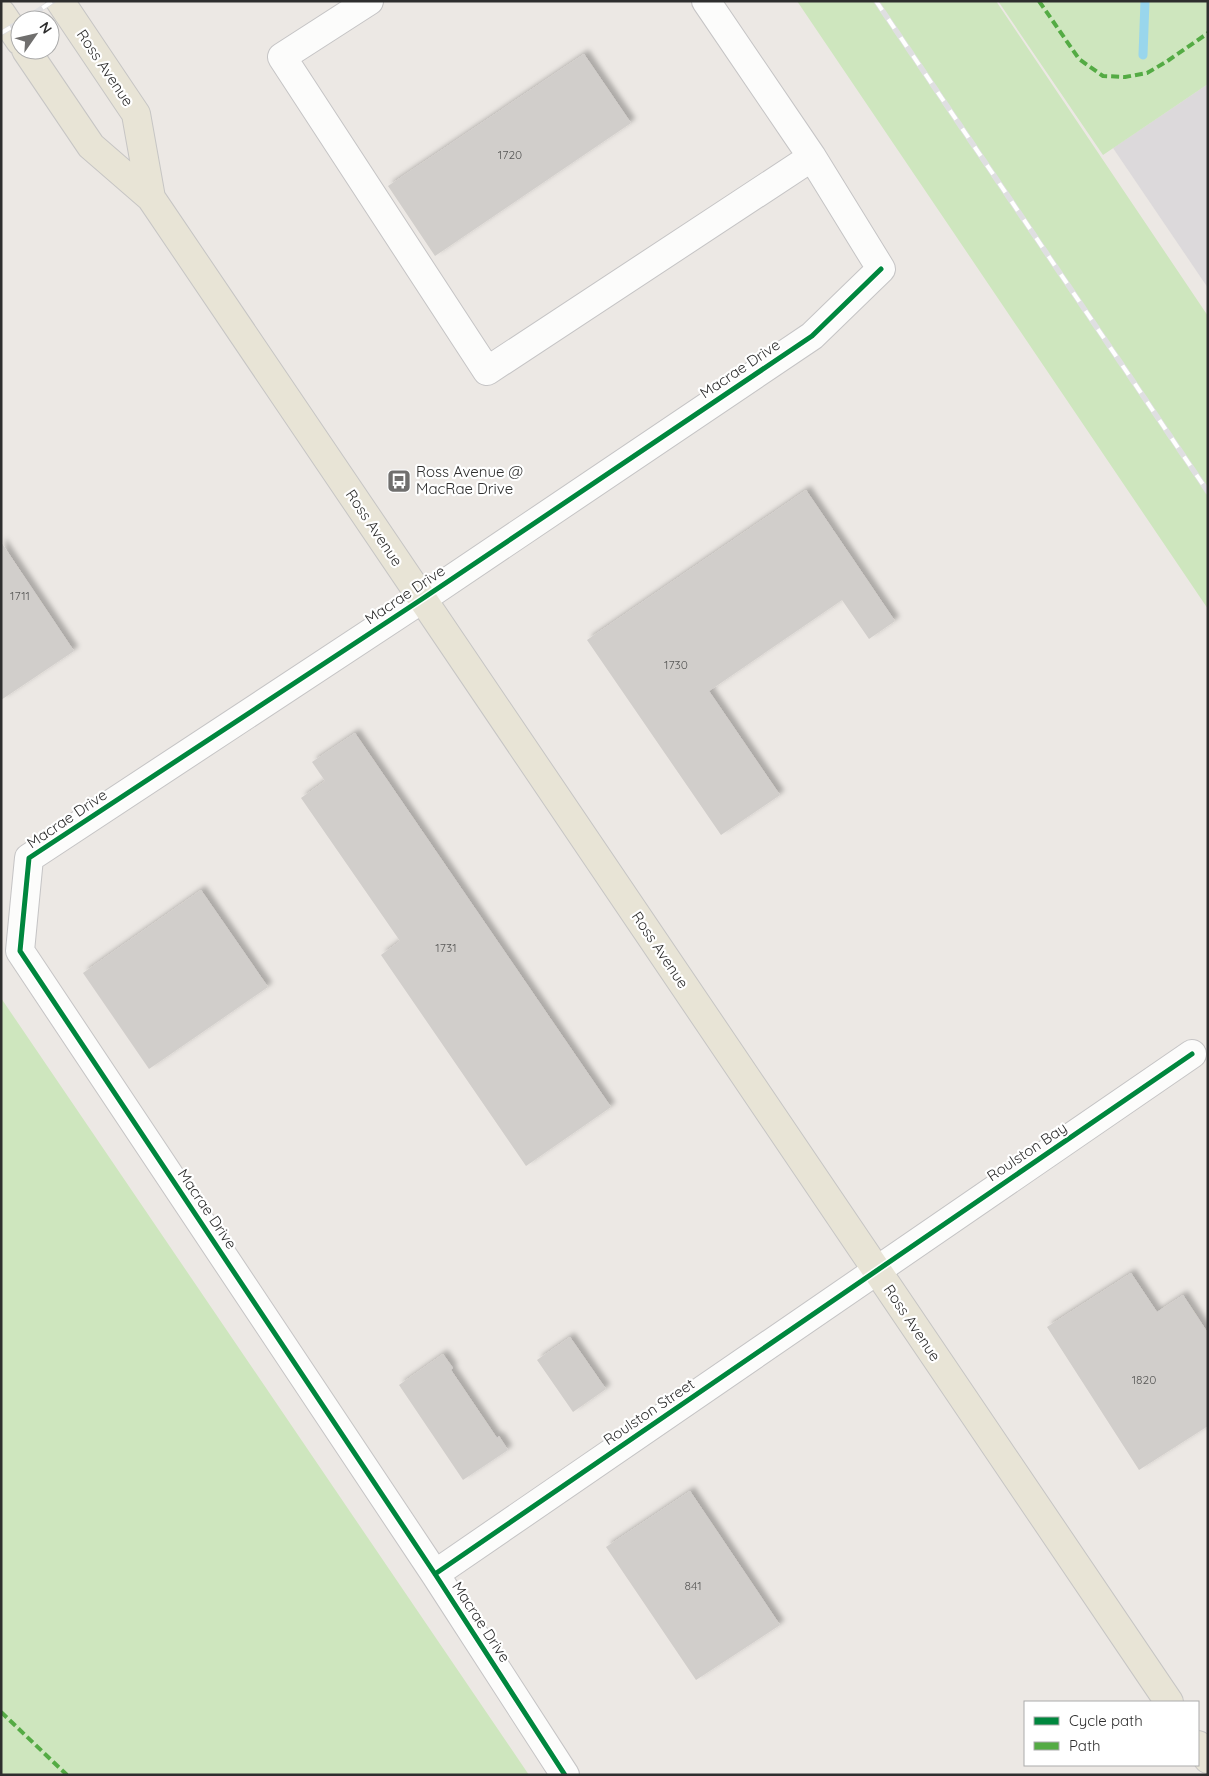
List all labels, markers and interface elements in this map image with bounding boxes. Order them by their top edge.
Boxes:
north arrow [10,10,60,60]
text: N [35,18,56,37]
street label: Ross Avenue [73,26,138,110]
house number: 1720 [498,147,522,162]
street label: Macrae Drive [696,335,783,402]
place label: Ross Avenue @ MacRae Drive [416,462,523,498]
bus stop icon: Ross Avenue @ MacRae Drive [386,468,412,494]
street label: Ross Avenue [342,486,407,570]
street label: Macrae Drive [361,561,448,628]
house number: 1711 [10,588,30,603]
house number: 1730 [664,657,688,672]
street label: Macrae Drive [23,785,110,852]
street label: Ross Avenue [628,908,693,992]
house number: 1731 [435,940,457,955]
street label: Roulston Bay [983,1118,1070,1185]
street label: Macrae Drive [174,1165,241,1252]
street label: Ross Avenue [880,1281,945,1365]
house number: 1820 [1132,1372,1156,1387]
street label: Roulston Street [600,1374,698,1449]
street label: Macrae Drive [448,1578,515,1666]
house number: 841 [684,1578,702,1593]
legend [1024,1701,1199,1766]
text: Cycle path [1069,1711,1143,1730]
text: Path [1069,1736,1101,1755]

